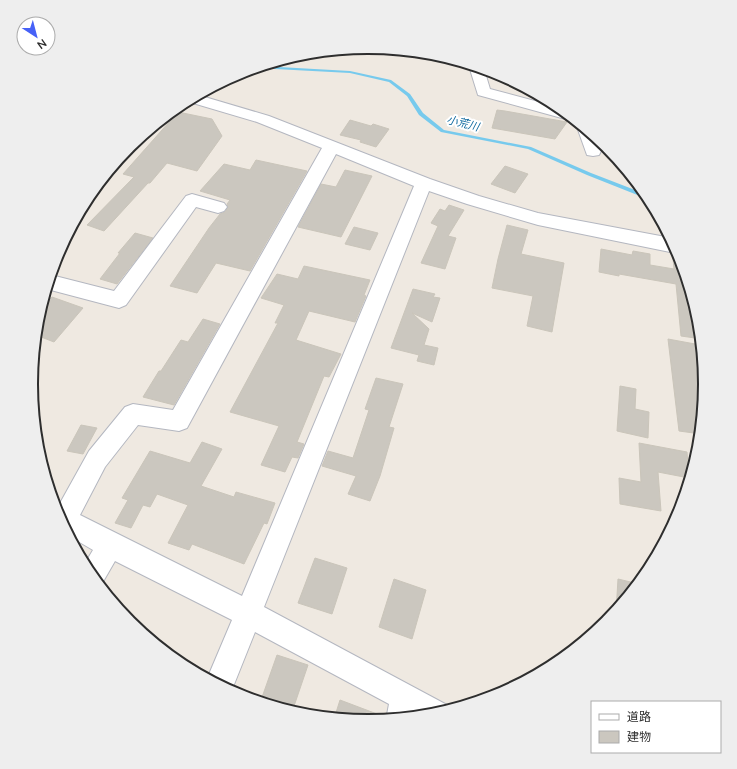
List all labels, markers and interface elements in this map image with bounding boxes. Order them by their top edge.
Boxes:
north arrow [16,16,56,56]
text: N [34,36,49,52]
water label: 小荒川 [445,112,482,134]
legend [591,701,721,753]
text: 道路 [627,709,651,724]
text: 建物 [627,729,651,744]

